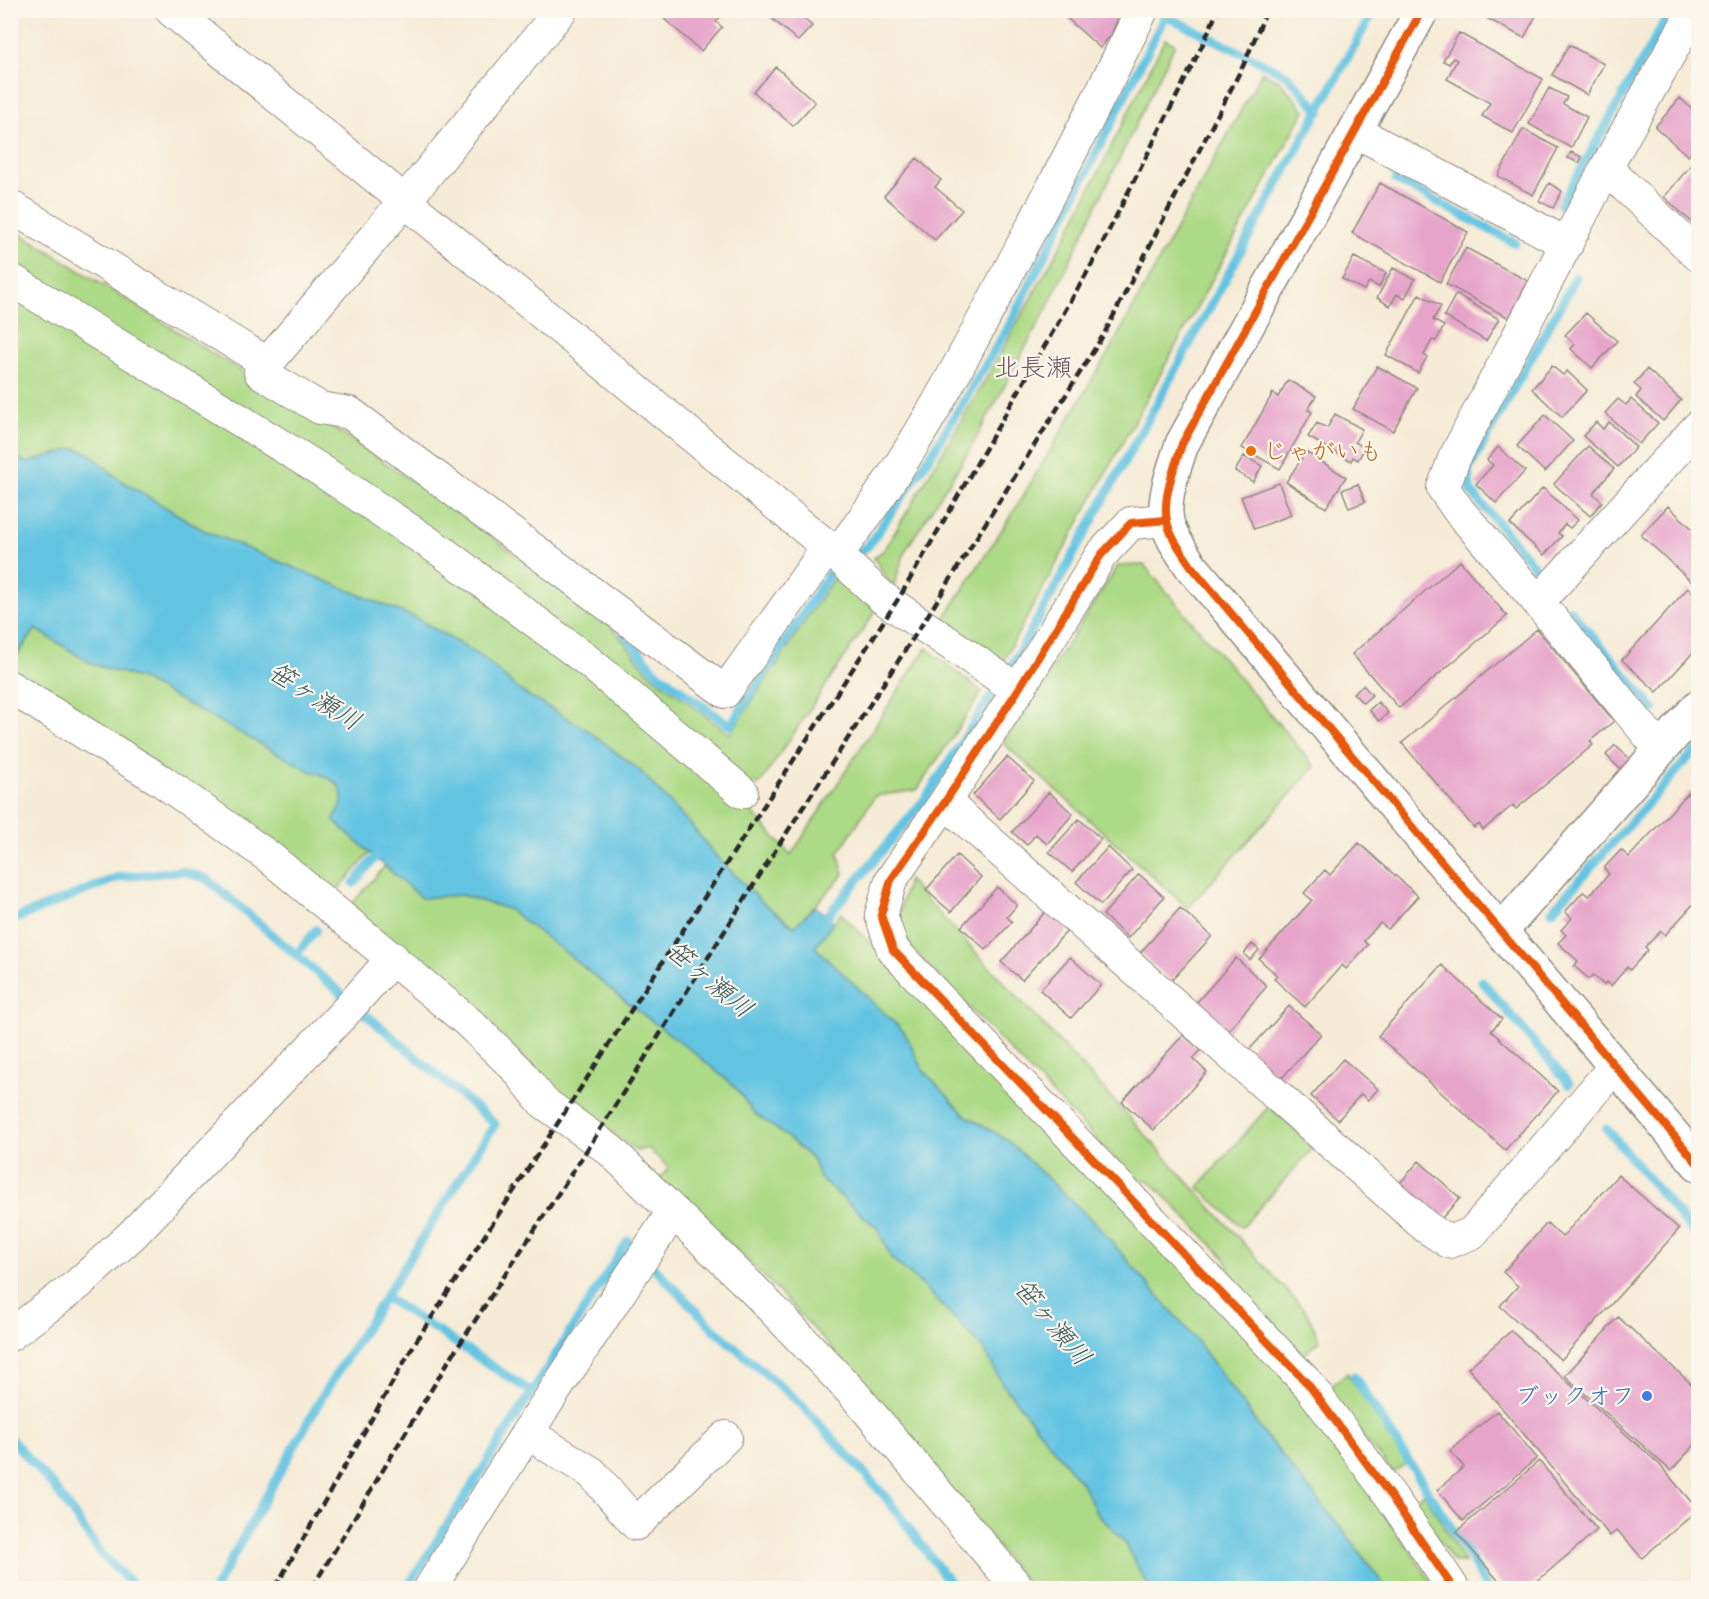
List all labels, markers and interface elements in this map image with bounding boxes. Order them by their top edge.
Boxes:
district label: 北長瀬 [994,352,1072,389]
place label: じゃがいも [1263,437,1383,471]
marker: じゃがいも [1244,444,1258,458]
water label: 笹ヶ瀬川 [259,656,367,742]
water label: 笹ヶ瀬川 [656,934,759,1029]
water label: 笹ヶ瀬川 [1003,1273,1098,1376]
place label: ブックオフ [1515,1382,1635,1416]
marker: ブックオフ [1640,1389,1654,1403]

